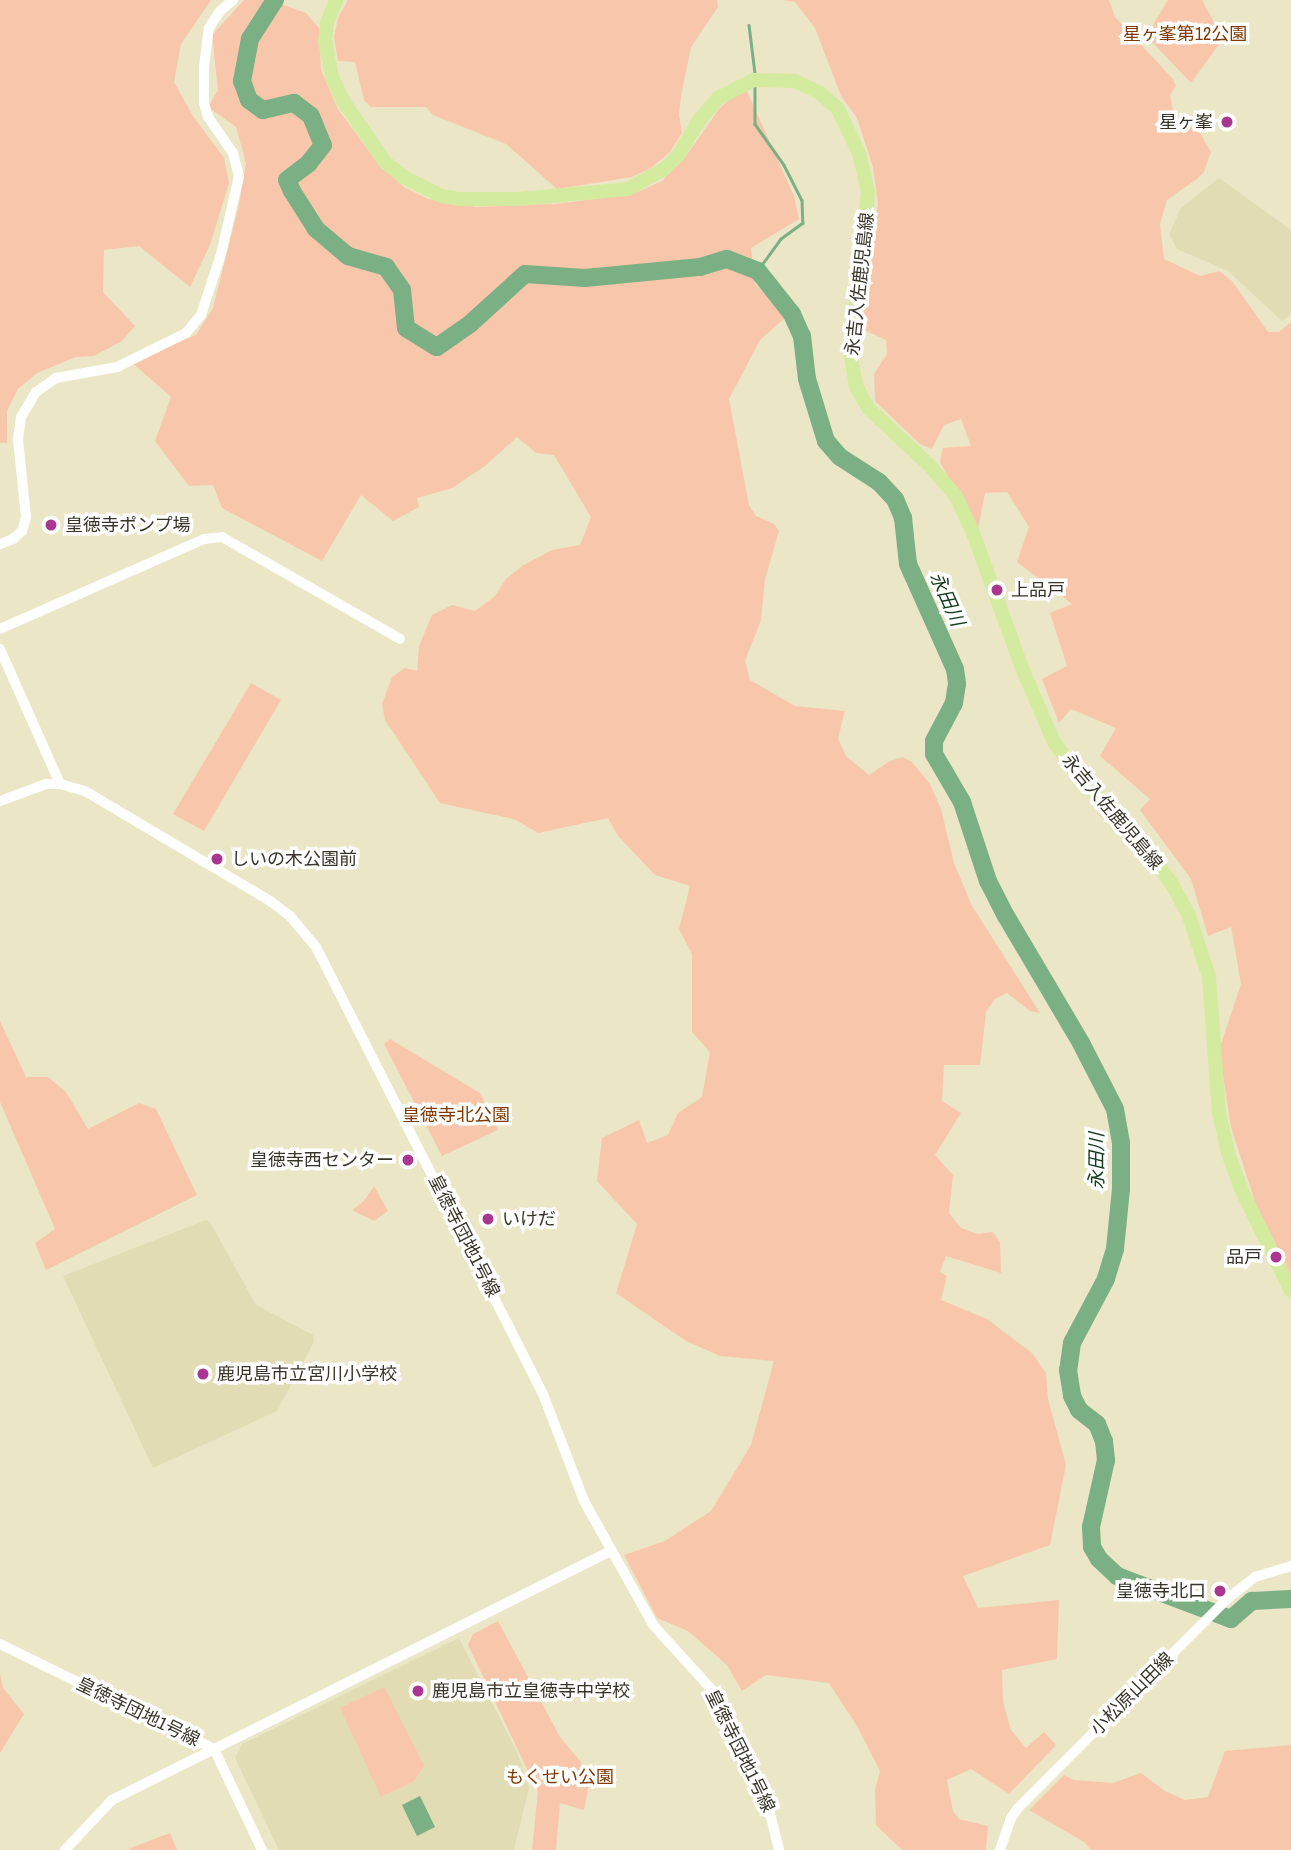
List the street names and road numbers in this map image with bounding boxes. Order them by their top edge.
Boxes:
street label: 永吉入佐鹿児島線 [842,211,878,357]
street label: 永吉入佐鹿児島線 [1057,750,1167,874]
street label: 皇徳寺団地1号線 [424,1171,504,1301]
street label: 小松原山田線 [1086,1648,1178,1740]
street label: 皇徳寺団地1号線 [73,1673,203,1751]
street label: 皇徳寺団地1号線 [701,1686,779,1816]

